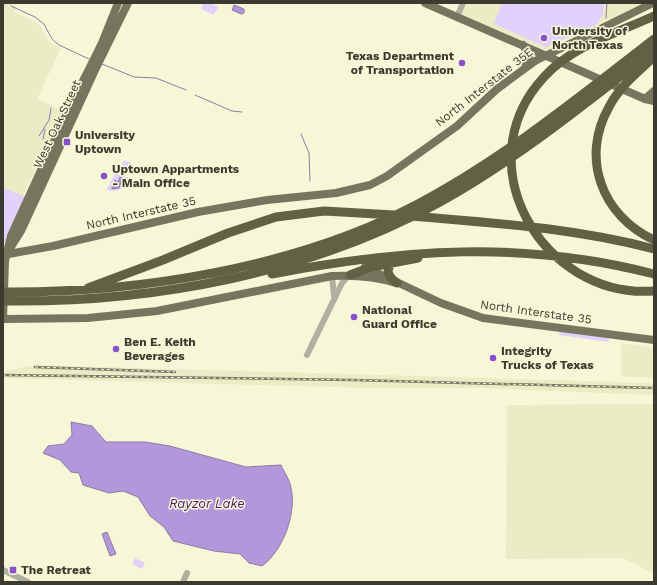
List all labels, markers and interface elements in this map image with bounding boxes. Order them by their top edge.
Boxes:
place label: University of North Texas [552,24,627,52]
marker: University of North Texas [539,33,549,43]
street label: North Interstate 35E [432,44,536,129]
place label: Texas Department of Transportation [346,49,455,77]
marker: Texas Department of Transportation [457,58,467,68]
street label: West Oak Street [30,78,84,170]
place label: University Uptown [75,128,135,156]
marker: University Uptown [62,137,72,147]
place label: Uptown Appartments - Main Office [112,162,240,190]
marker: Uptown Appartments - Main Office [99,171,109,181]
street label: North Interstate 35 [85,194,197,232]
street label: North Interstate 35 [479,297,593,327]
place label: National Guard Office [362,303,437,331]
marker: National Guard Office [349,312,359,322]
place label: Ben E. Keith Beverages [124,335,196,363]
marker: Ben E. Keith Beverages [111,344,121,354]
place label: Integrity Trucks of Texas [501,344,594,372]
marker: Integrity Trucks of Texas [488,353,498,363]
water label: Rayzor Lake [169,496,245,511]
place label: The Retreat [21,563,92,577]
marker: The Retreat [8,565,18,575]

